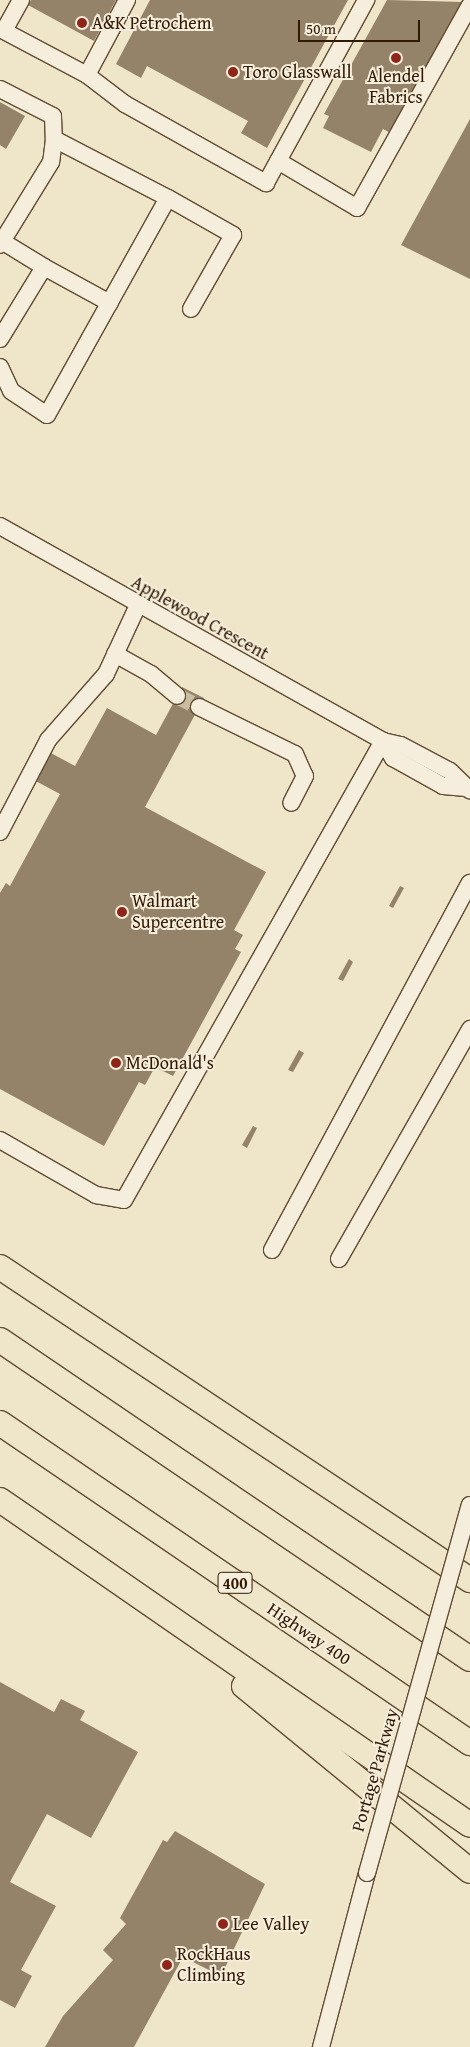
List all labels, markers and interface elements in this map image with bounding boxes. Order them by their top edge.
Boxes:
scale bar [300,10,422,42]
place label: A&K Petrochem [92,12,211,34]
marker: A&K Petrochem [76,17,88,29]
text: 50 m [306,18,336,39]
marker: Alendel Fabrics [390,52,402,64]
place label: Toro Glasswall [243,61,351,83]
marker: Toro Glasswall [227,66,239,78]
place label: Alendel Fabrics [367,66,425,108]
street label: Applewood Crescent [128,571,272,665]
place label: Walmart Supercentre [132,891,224,934]
marker: Walmart Supercentre [116,906,128,918]
place label: McDonald's [126,1052,214,1074]
marker: McDonald's [110,1057,122,1069]
road number: 400 [218,1570,252,1596]
street label: Highway 400 [263,1598,355,1670]
street label: Portage Parkway [347,1706,403,1834]
place label: Lee Valley [233,1913,309,1935]
marker: Lee Valley [217,1918,229,1930]
place label: RockHaus Climbing [177,1944,251,1986]
marker: RockHaus Climbing [161,1959,173,1971]

